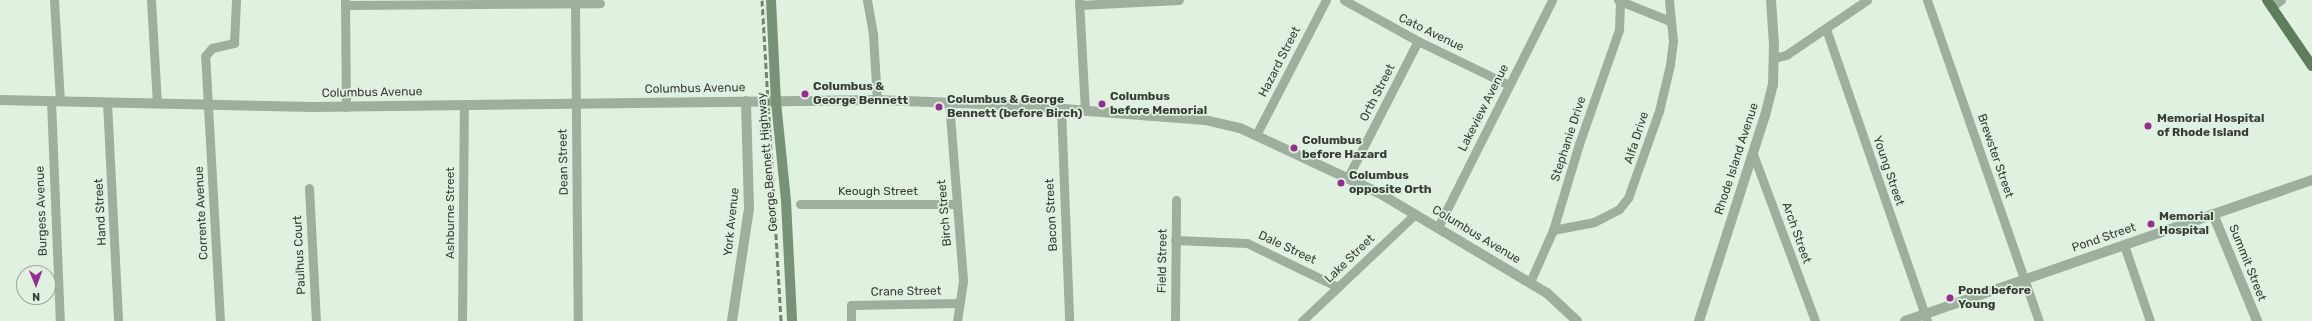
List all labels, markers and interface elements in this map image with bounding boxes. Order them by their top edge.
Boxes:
street label: Cato Avenue [1396,11,1466,55]
street label: Hazard Street [1256,24,1304,100]
street label: Orth Street [1357,62,1399,124]
street label: Lakeview Avenue [1456,62,1512,154]
place label: Columbus & George Bennett [813,80,908,108]
street label: Columbus Avenue [644,81,746,97]
street label: Columbus Avenue [321,85,423,101]
marker: Columbus & George Bennett [800,89,810,99]
place label: Columbus before Memorial [1110,90,1207,118]
street label: George Bennett Highway [755,92,781,232]
place label: Columbus & George Bennett (before Birch) [947,93,1082,121]
street label: Stephanie Drive [1548,95,1590,183]
marker: Columbus before Memorial [1097,99,1107,109]
street label: Rhode Island Avenue [1712,101,1762,217]
marker: Columbus & George Bennett (before Birch) [934,102,944,112]
street label: Alfa Drive [1622,110,1652,166]
street label: Brewster Street [1974,112,2016,200]
place label: Memorial Hospital of Rhode Island [2157,112,2264,140]
marker: Memorial Hospital of Rhode Island [2142,120,2154,132]
street label: Dean Street [556,129,572,195]
place label: Columbus before Hazard [1302,134,1387,162]
street label: Young Street [1869,134,1907,208]
marker: Columbus before Hazard [1289,143,1299,153]
street label: Burgess Avenue [33,165,51,257]
street label: Corrente Avenue [192,166,212,260]
street label: Ashburne Street [444,167,458,259]
place label: Columbus opposite Orth [1349,169,1432,197]
street label: Hand Street [92,178,110,246]
street label: Bacon Street [1043,178,1061,252]
marker: Columbus opposite Orth [1336,178,1346,188]
street label: Birch Street [935,179,955,247]
street label: Keough Street [838,185,918,199]
street label: York Avenue [721,187,743,257]
street label: Arch Street [1778,200,1814,266]
street label: Columbus Avenue [1429,203,1523,267]
place label: Memorial Hospital [2159,210,2214,238]
street label: Paulhus Court [291,215,309,295]
marker: Memorial Hospital [2146,219,2156,229]
street label: Pond Street [2070,220,2138,256]
street label: Summit Street [2225,223,2269,303]
street label: Dale Street [1256,228,1318,268]
street label: Field Street [1155,229,1171,293]
street label: Lake Street [1322,232,1378,286]
north arrow [16,265,56,305]
street label: Crane Street [871,284,941,300]
place label: Pond before Young [1958,284,2031,312]
text: N [32,290,40,303]
marker: Pond before Young [1945,293,1955,303]

